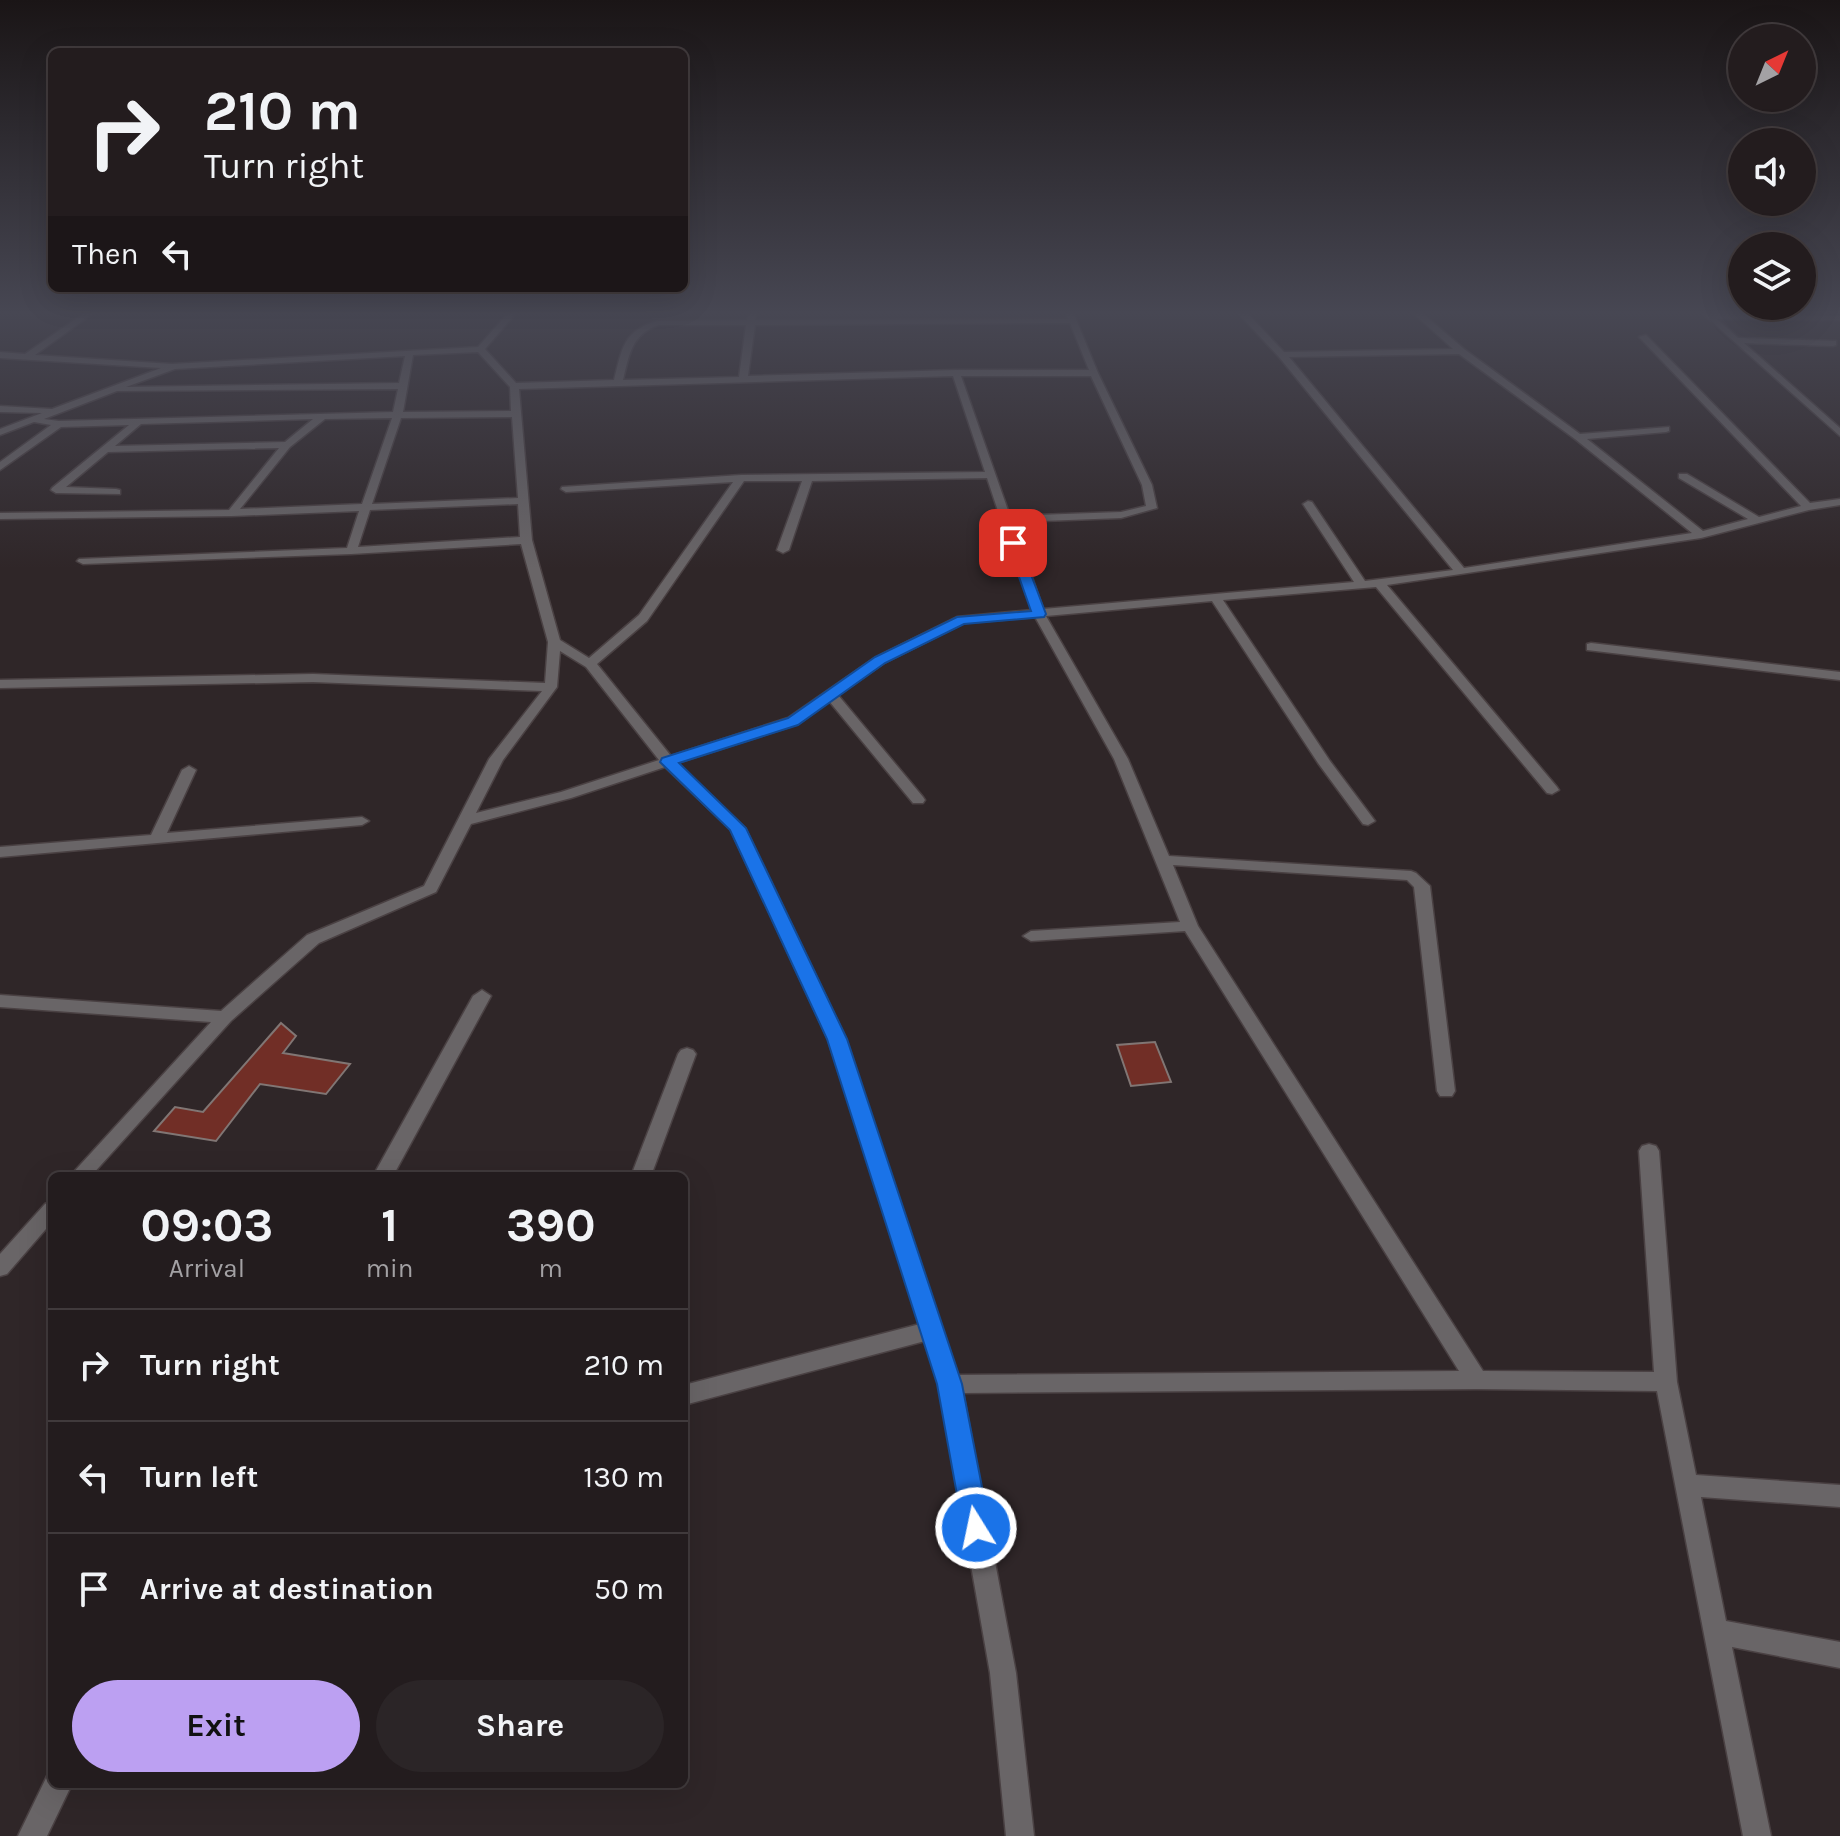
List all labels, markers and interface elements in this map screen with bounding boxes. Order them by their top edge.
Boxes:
north arrow [1728,24,1816,112]
map controls [1728,24,1816,320]
text: 210 m [204,78,361,143]
icon: right [72,80,176,184]
button: sound [1728,128,1816,216]
text: Turn right [204,145,364,187]
icon: left [155,232,199,276]
button: layers [1728,232,1816,320]
text: Then [72,236,139,272]
pin [979,509,1047,577]
icon: arrive [991,521,1035,565]
text: 09:03 [140,1197,273,1253]
text: 1 [381,1197,398,1253]
text: 390 [506,1197,596,1253]
text: Arrival [169,1253,245,1284]
text: min [366,1253,414,1284]
text: m [539,1253,563,1284]
icon: right [72,1343,116,1387]
text: Turn right [140,1347,280,1383]
text: 210 m [584,1347,664,1383]
icon: left [72,1455,116,1499]
text: Turn left [140,1459,258,1495]
text: 130 m [583,1459,664,1495]
position arrow [934,1486,1018,1570]
icon: arrive [72,1567,116,1611]
text: Arrive at destination [140,1571,434,1607]
text: 50 m [594,1571,664,1607]
button: Exit [72,1680,360,1772]
button: Share [376,1680,664,1772]

